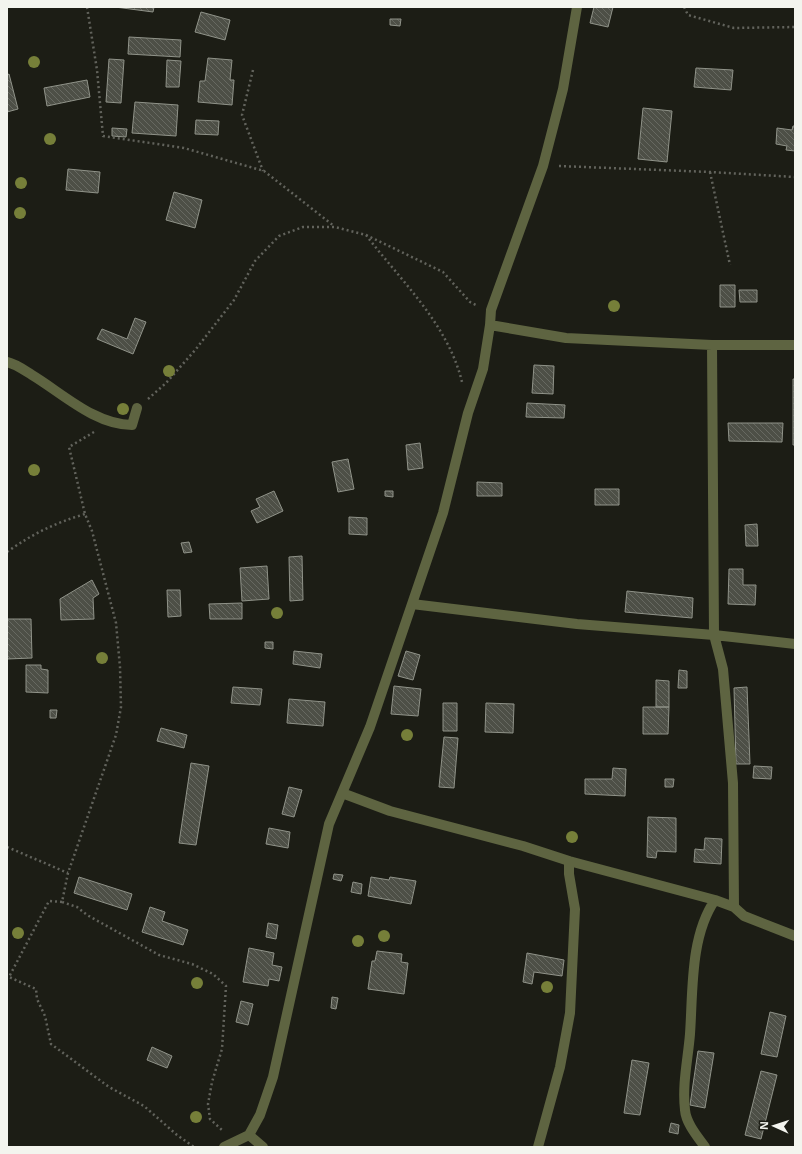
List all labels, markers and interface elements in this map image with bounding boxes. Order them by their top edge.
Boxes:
north arrow [754,1106,794,1146]
text: N [756,1121,771,1130]

